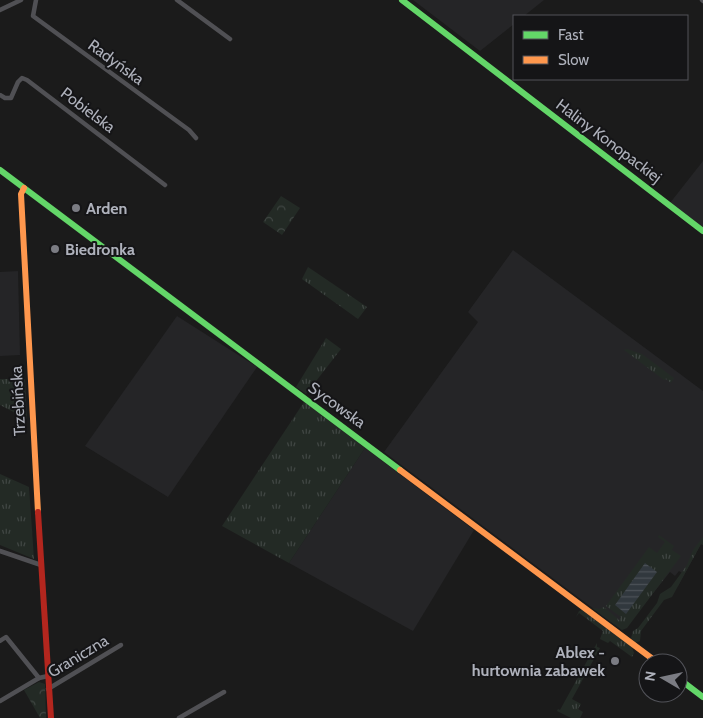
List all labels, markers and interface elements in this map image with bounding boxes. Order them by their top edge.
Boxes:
legend [513,15,688,80]
text: Fast [558,26,583,44]
street label: Radyńska [84,35,148,89]
text: Slow [558,51,589,69]
street label: Pobielska [57,83,119,137]
street label: Haliny Konopackiej [552,95,666,187]
place label: Arden [86,199,127,218]
marker: Arden [70,202,82,214]
place label: Biedronka [65,240,135,259]
marker: Biedronka [49,243,61,255]
street label: Trzebińska [7,365,29,437]
street label: Sycowska [305,378,369,432]
street label: Graniczna [44,630,112,681]
place label: Ablex - hurtownia zabawek [472,643,605,680]
north arrow [638,653,688,703]
marker: Ablex - hurtownia zabawek [609,655,621,667]
text: N [640,670,660,682]

